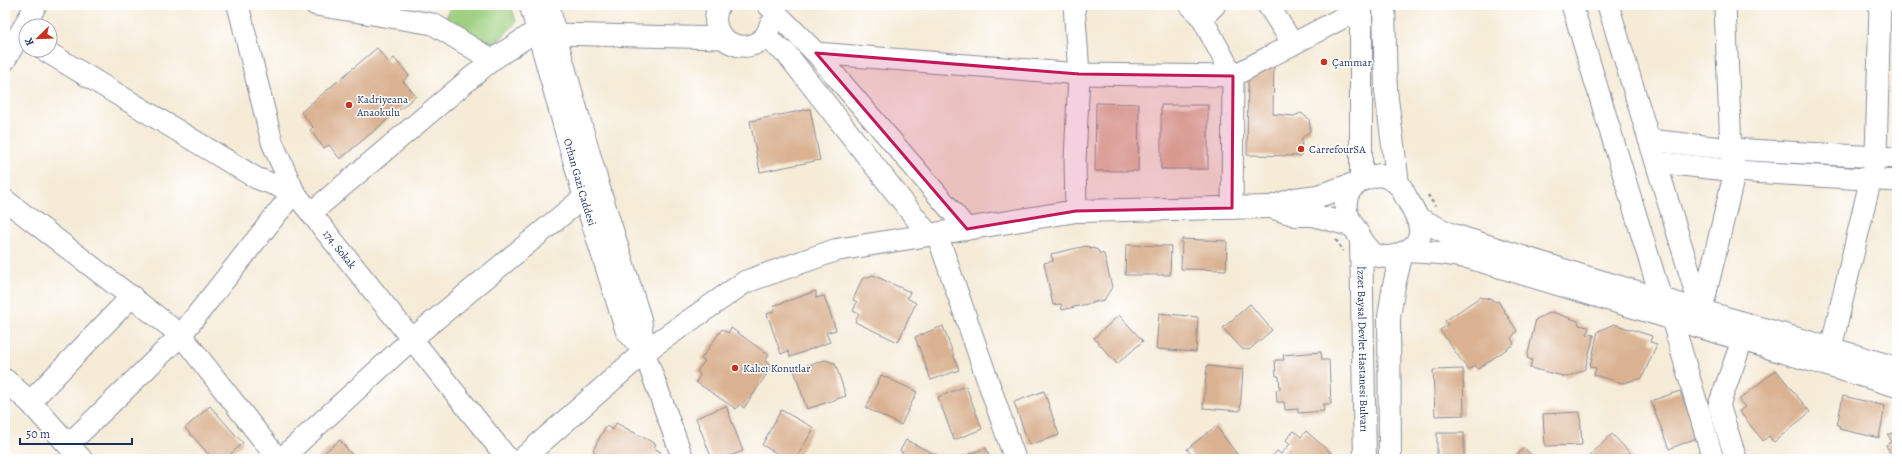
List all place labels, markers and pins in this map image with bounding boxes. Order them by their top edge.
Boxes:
place label: Çammar [1332,55,1372,70]
marker: Çammar [1319,57,1329,67]
place label: Kadriyeana Anaokulu [356,92,409,120]
marker: Kadriyeana Anaokulu [344,100,354,110]
place label: CarrefourSA [1309,142,1366,157]
marker: CarrefourSA [1296,144,1306,154]
place label: Kalıcı Konutlar [743,361,810,376]
marker: Kalıcı Konutlar [730,363,740,373]

